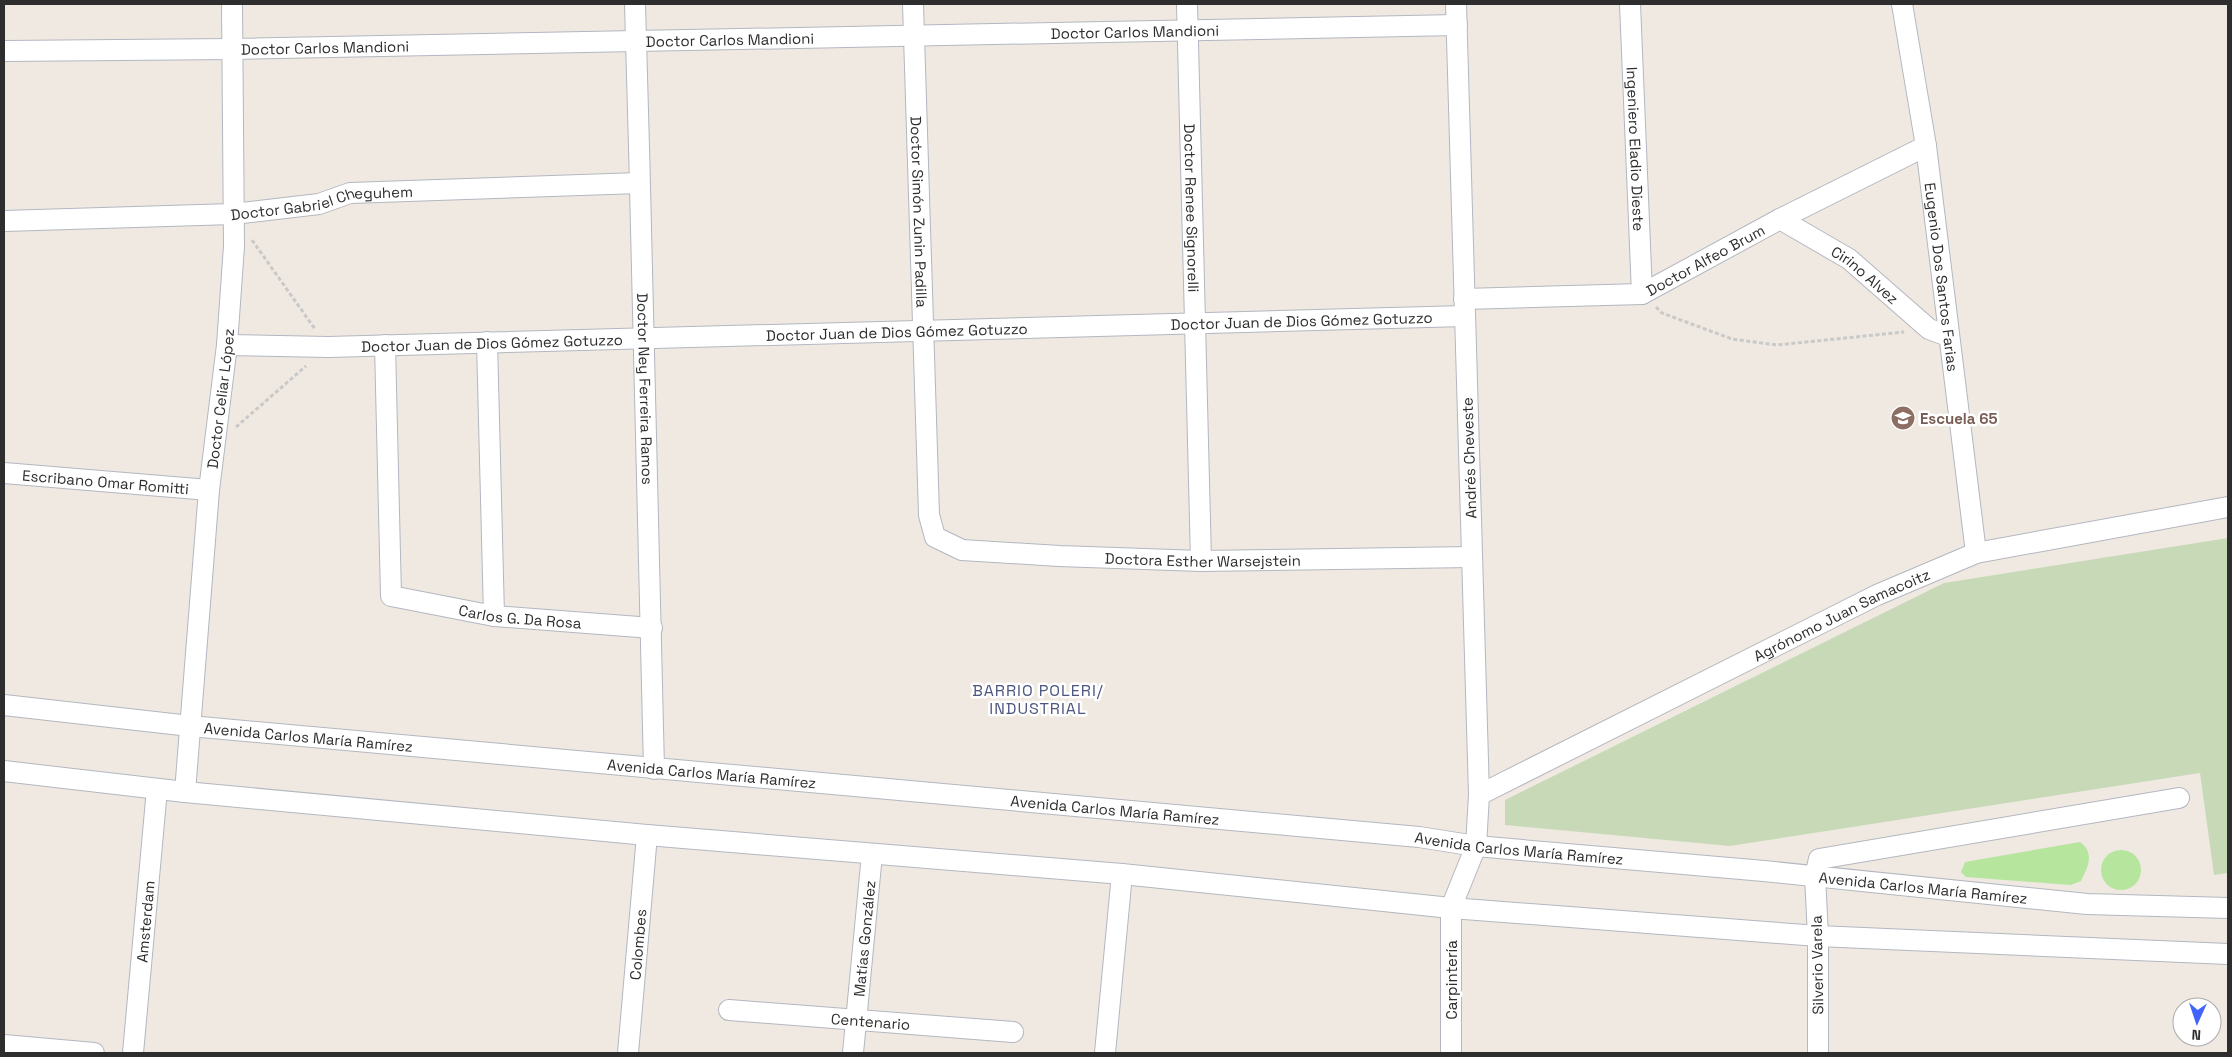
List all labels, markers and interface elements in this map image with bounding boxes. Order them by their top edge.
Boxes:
street label: Doctor Carlos Mandioni [1050,20,1219,42]
street label: Doctor Carlos Mandioni [646,28,814,50]
street label: Doctor Carlos Mandioni [241,36,409,58]
street label: Ingeniero Eladio Dieste [1623,66,1649,232]
street label: Doctor Simón Zunin Padilla [907,116,932,308]
street label: Doctor Renee Signorelli [1181,123,1204,293]
street label: Doctor Gabriel Cheguhem [229,181,413,224]
street label: Eugenio Dos Santos Farias [1921,181,1963,373]
street label: Doctor Alfeo Brum [1643,220,1768,300]
street label: Cirino Alvez [1828,241,1903,308]
street label: Doctor Ney Ferreira Ramos [634,293,658,485]
street label: Doctor Juan de Dios Gómez Gotuzzo [1170,307,1433,334]
street label: Doctor Juan de Dios Gómez Gotuzzo [766,318,1028,345]
street label: Doctor Celiar López [202,328,238,470]
street label: Doctor Juan de Dios Gómez Gotuzzo [361,329,623,356]
street label: Andrés Cheveste [1457,397,1481,519]
school or university icon: Escuela 65 [1890,405,1916,431]
place label: Escuela 65 [1920,409,1998,428]
street label: Escribano Omar Romitti [22,465,190,498]
street label: Doctora Esther Warsejstein [1104,548,1301,571]
street label: Agrónomo Juan Samacoitz [1750,564,1933,665]
street label: Carlos G. Da Rosa [457,600,583,632]
district label: BARRIO POLERI/ INDUSTRIAL [972,680,1104,719]
street label: Avenida Carlos María Ramírez [203,718,414,756]
street label: Avenida Carlos María Ramírez [606,754,817,792]
street label: Avenida Carlos María Ramírez [1010,791,1220,828]
street label: Avenida Carlos María Ramírez [1414,827,1624,868]
street label: Avenida Carlos María Ramírez [1818,867,2028,907]
street label: Matías González [849,879,879,998]
street label: Amsterdam [132,880,158,963]
street label: Colombes [625,908,650,981]
street label: Silverio Varela [1807,915,1827,1015]
street label: Carpintería [1442,940,1461,1020]
north arrow [2172,997,2222,1047]
street label: Centenario [830,1008,911,1034]
text: N [2191,1026,2201,1044]

